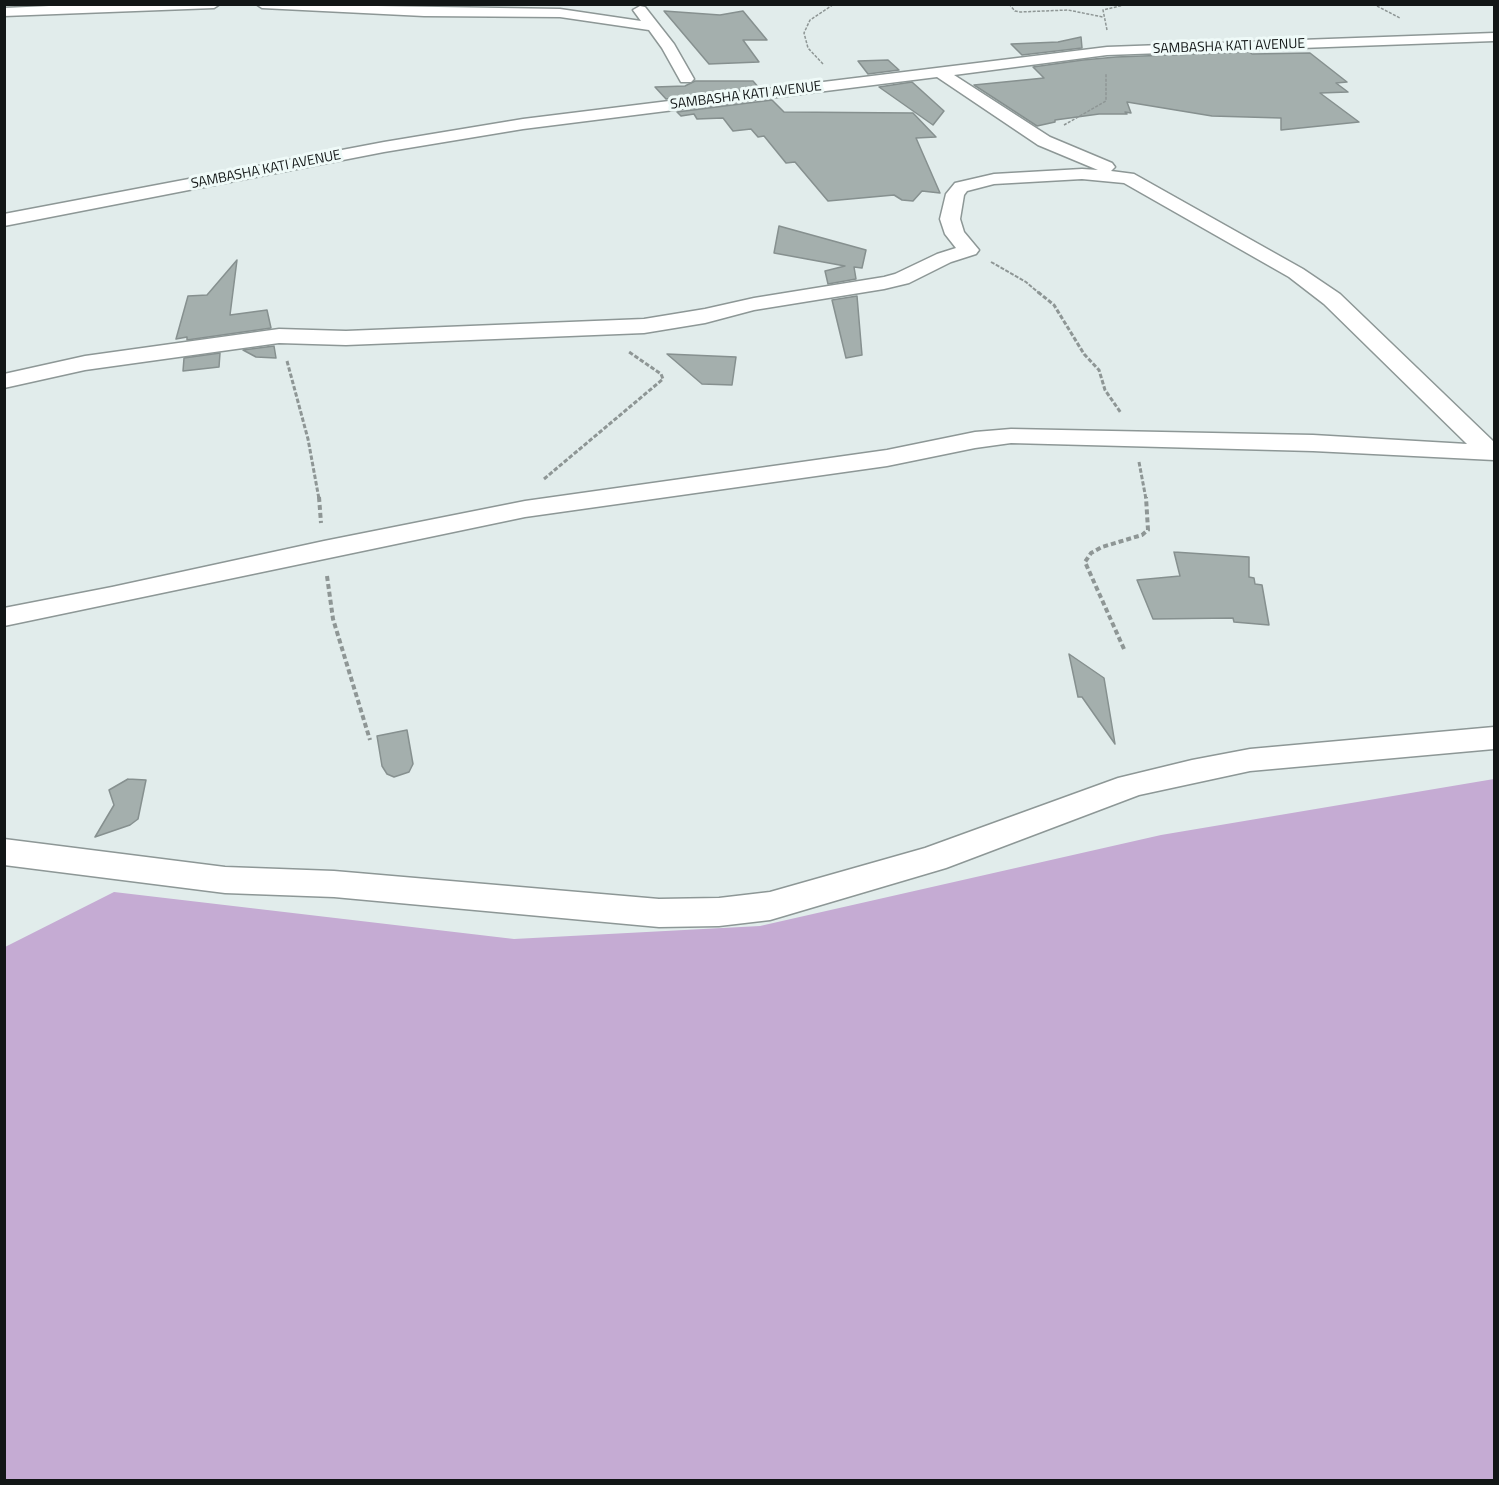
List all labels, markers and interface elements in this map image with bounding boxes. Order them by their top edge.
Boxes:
street label: SAMBASHA KATI AVENUE [1153,36,1305,58]
street label: SAMBASHA KATI AVENUE [669,78,823,114]
street label: SAMBASHA KATI AVENUE [190,147,342,193]

